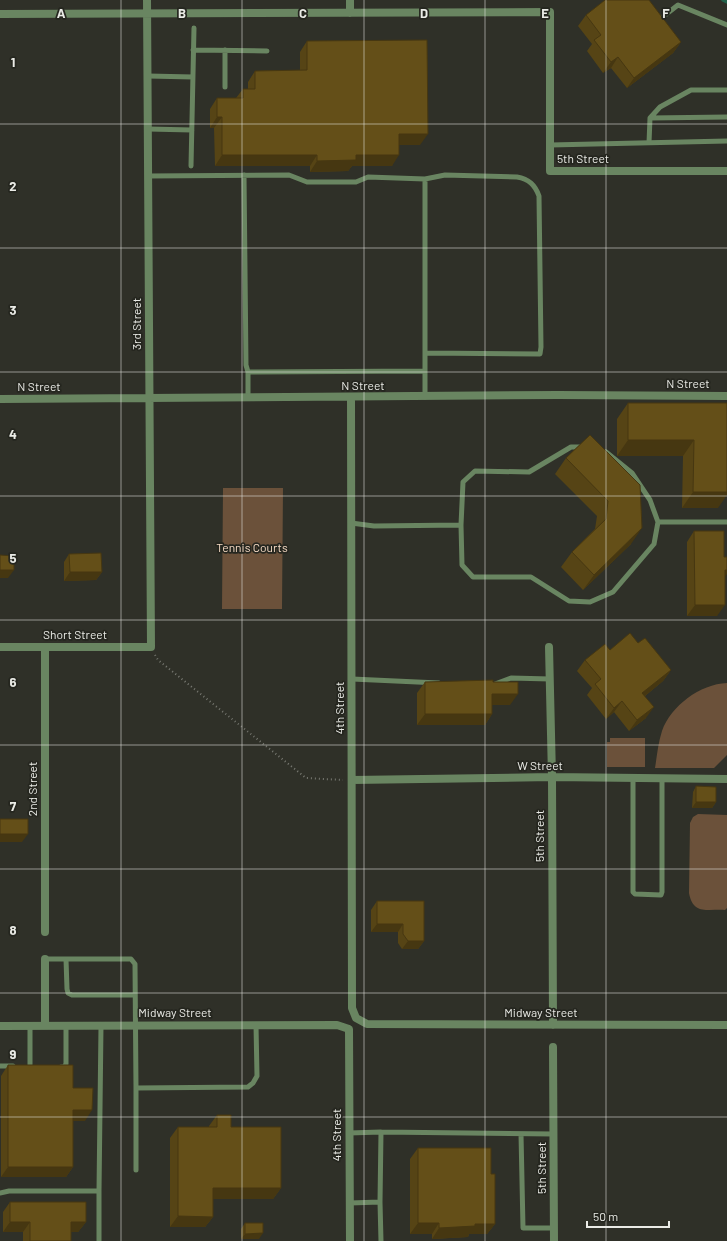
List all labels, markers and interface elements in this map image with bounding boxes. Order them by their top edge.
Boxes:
text: A [57,5,66,21]
text: B [178,5,186,21]
text: C [299,5,307,21]
text: D [420,5,428,21]
text: E [541,5,549,21]
text: F [662,5,670,21]
text: 1 [11,54,15,70]
street label: 5th Street [557,151,609,165]
text: 2 [9,178,17,194]
street label: 3rd Street [129,298,143,350]
text: 3 [9,302,17,318]
street label: N Street [666,376,710,390]
street label: N Street [341,378,385,392]
street label: N Street [17,379,61,393]
text: 4 [9,426,17,442]
park label: Tennis Courts [216,540,288,554]
text: 5 [9,550,17,566]
street label: Short Street [43,627,107,641]
text: 6 [10,674,17,690]
street label: 4th Street [332,682,346,734]
street label: W Street [517,758,563,772]
street label: 2nd Street [25,762,39,816]
text: 7 [10,798,17,814]
street label: 5th Street [532,810,546,862]
text: 8 [9,922,17,938]
street label: Midway Street [138,1005,212,1019]
street label: Midway Street [504,1005,578,1019]
text: 9 [10,1046,17,1062]
street label: 4th Street [329,1109,343,1161]
street label: 5th Street [534,1142,548,1194]
scale bar [587,1203,669,1229]
text: 50 m [593,1209,618,1223]

